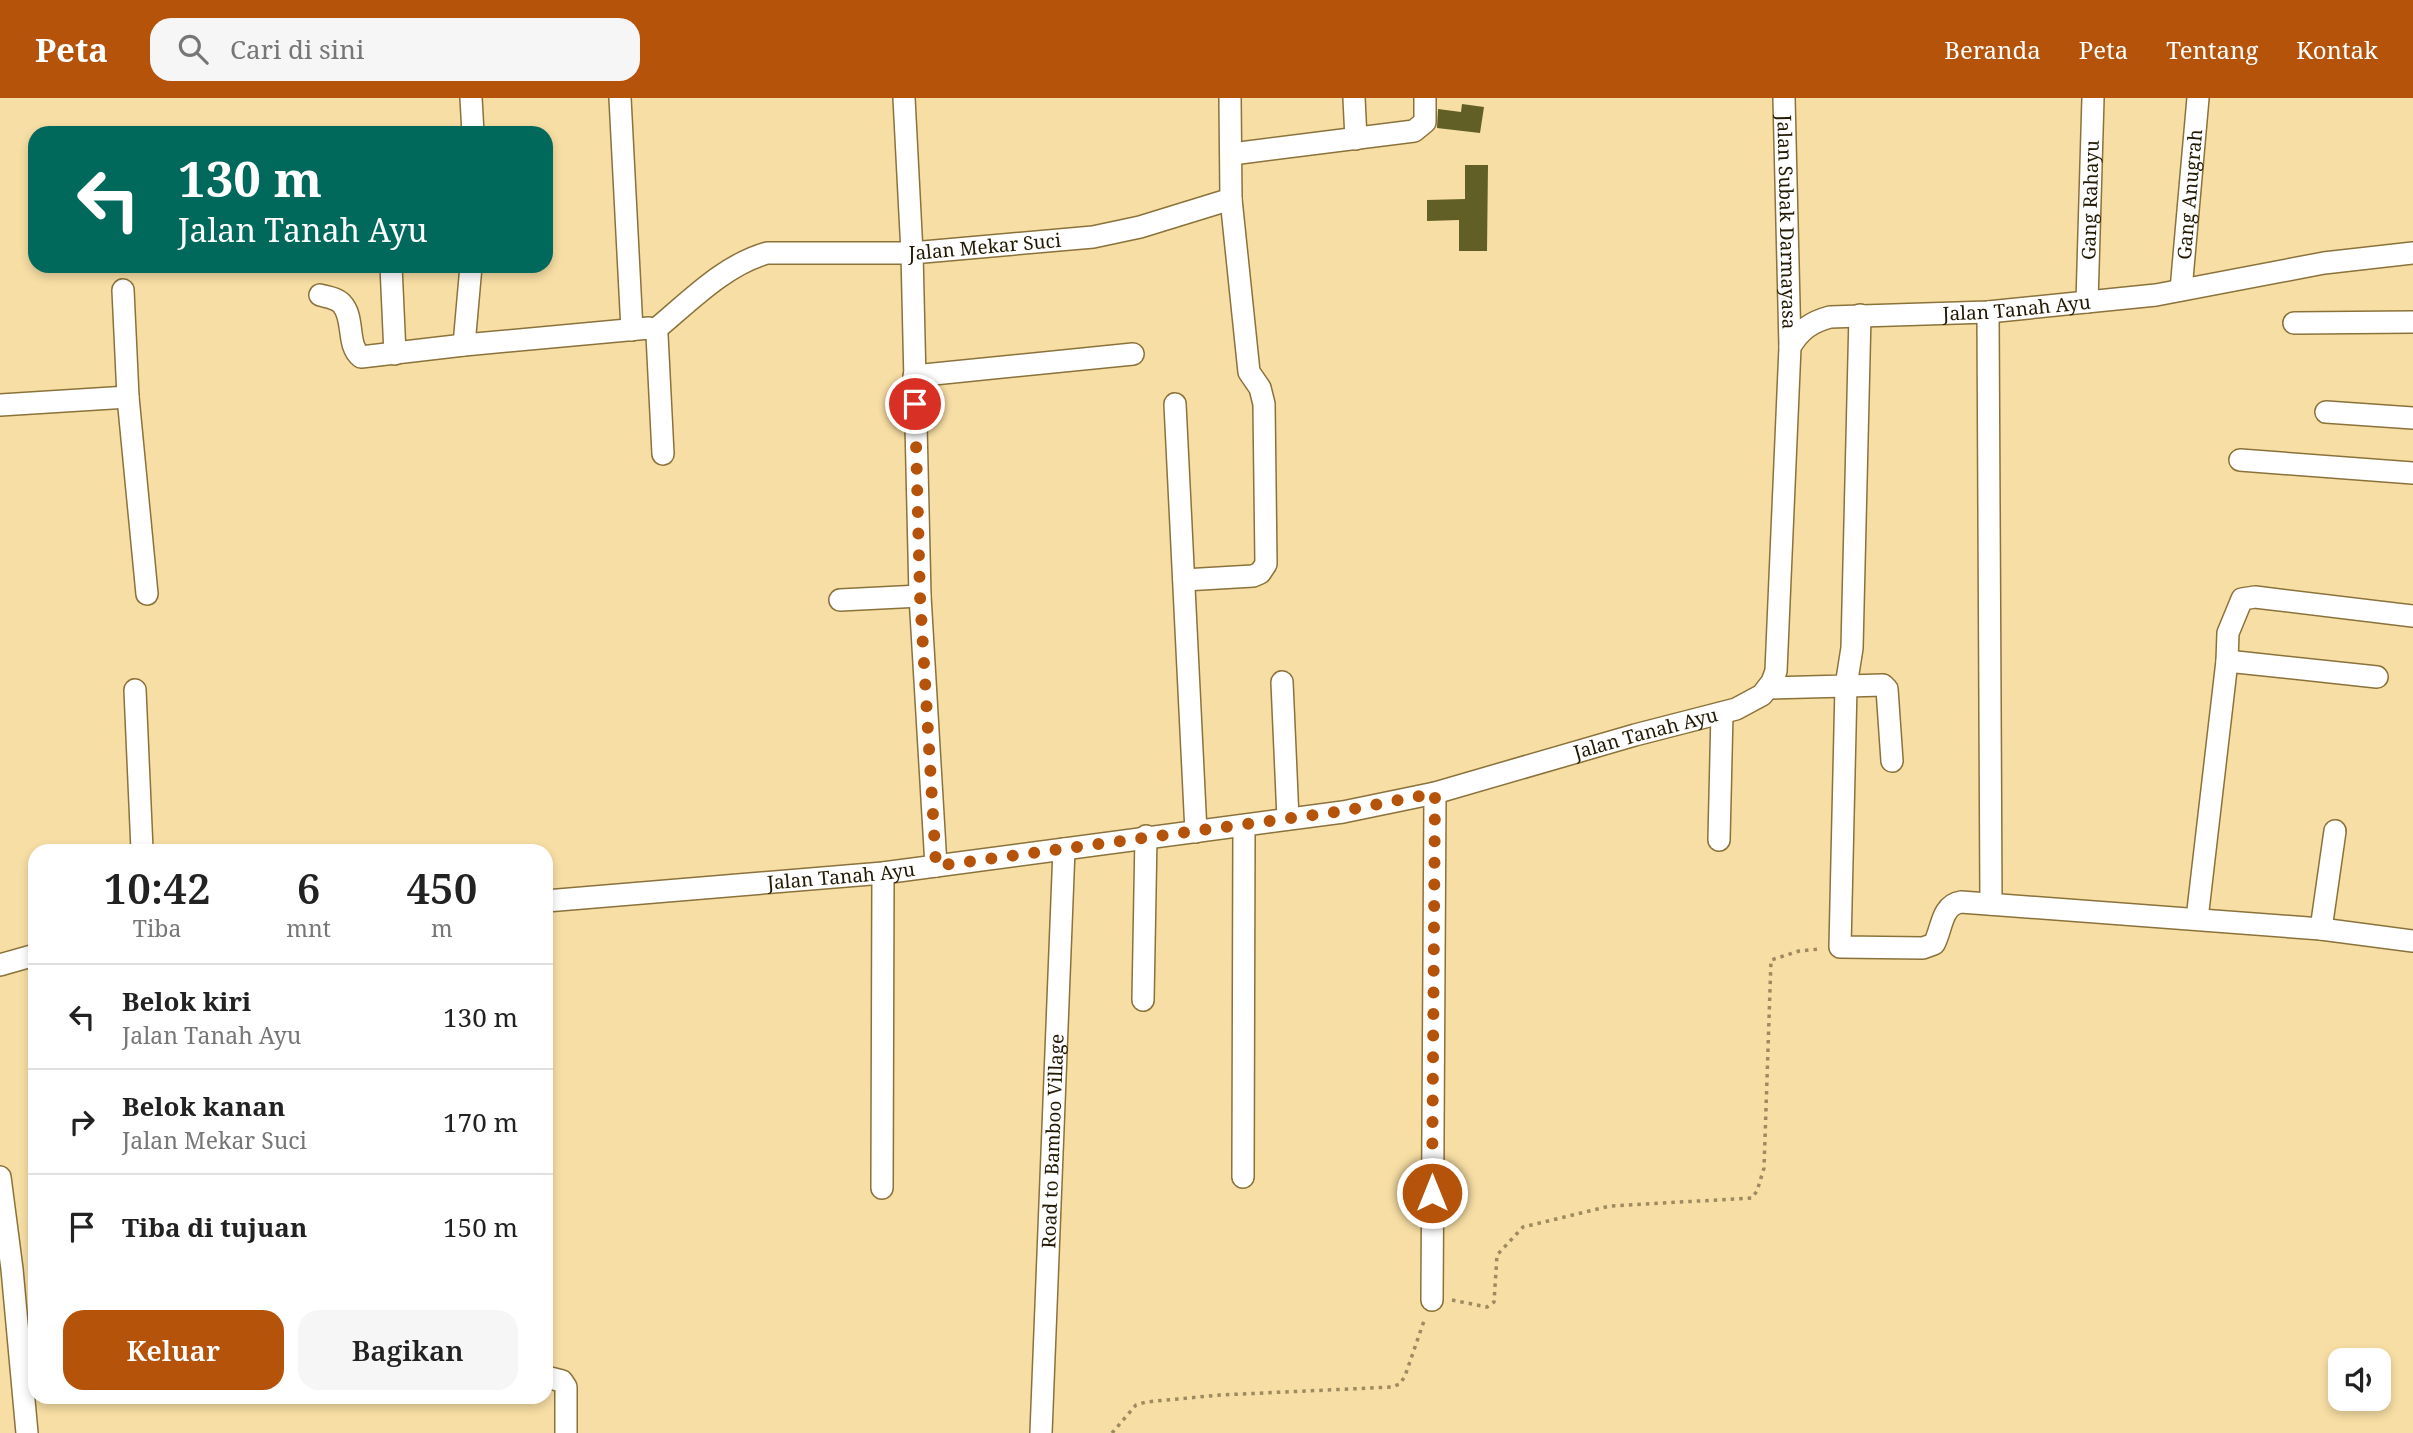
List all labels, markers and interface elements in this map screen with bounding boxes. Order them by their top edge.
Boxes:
search box [150,18,640,81]
text: Peta [35,27,108,72]
icon: search [174,30,212,68]
text: Cari di sini [230,31,364,67]
text: Beranda [1944,33,2041,66]
text: Peta [2079,33,2128,66]
text: Tentang [2166,33,2258,66]
text: Kontak [2296,33,2378,66]
street label: Jalan Subak Darmayasa [1771,113,1803,330]
street label: Gang Anugrah [2171,128,2208,261]
street label: Gang Rahayu [2075,140,2105,260]
text: 130 m [178,145,322,211]
icon: left [63,154,154,245]
text: Jalan Tanah Ayu [178,208,428,251]
street label: Jalan Mekar Suci [908,227,1062,266]
street label: Jalan Tanah Ayu [1941,289,2092,326]
pin [885,374,945,434]
icon: arrive [896,385,934,423]
street label: Jalan Tanah Ayu [1569,701,1720,765]
street label: Jalan Tanah Ayu [765,856,916,896]
text: 10:42 [104,859,211,916]
text: 6 [297,859,320,916]
text: 450 [406,859,477,916]
text: Tiba [133,912,181,944]
text: mnt [286,912,331,944]
text: m [431,912,453,944]
text: Belok kiri [122,983,251,1019]
icon: left [63,998,101,1036]
text: 130 m [443,999,518,1035]
text: Jalan Tanah Ayu [122,1019,301,1051]
street label: Road to Bamboo Village [1035,1033,1070,1249]
text: Belok kanan [122,1088,285,1124]
icon: right [63,1103,101,1141]
text: 170 m [443,1104,518,1140]
text: Jalan Mekar Suci [122,1124,307,1156]
position arrow [1395,1156,1469,1230]
icon: arrive [63,1208,101,1246]
text: Tiba di tujuan [122,1209,307,1245]
text: 150 m [443,1209,518,1245]
button: Keluar [63,1310,284,1390]
button: Bagikan [298,1310,518,1390]
map controls [2328,1348,2391,1411]
button: sound [2328,1348,2391,1411]

